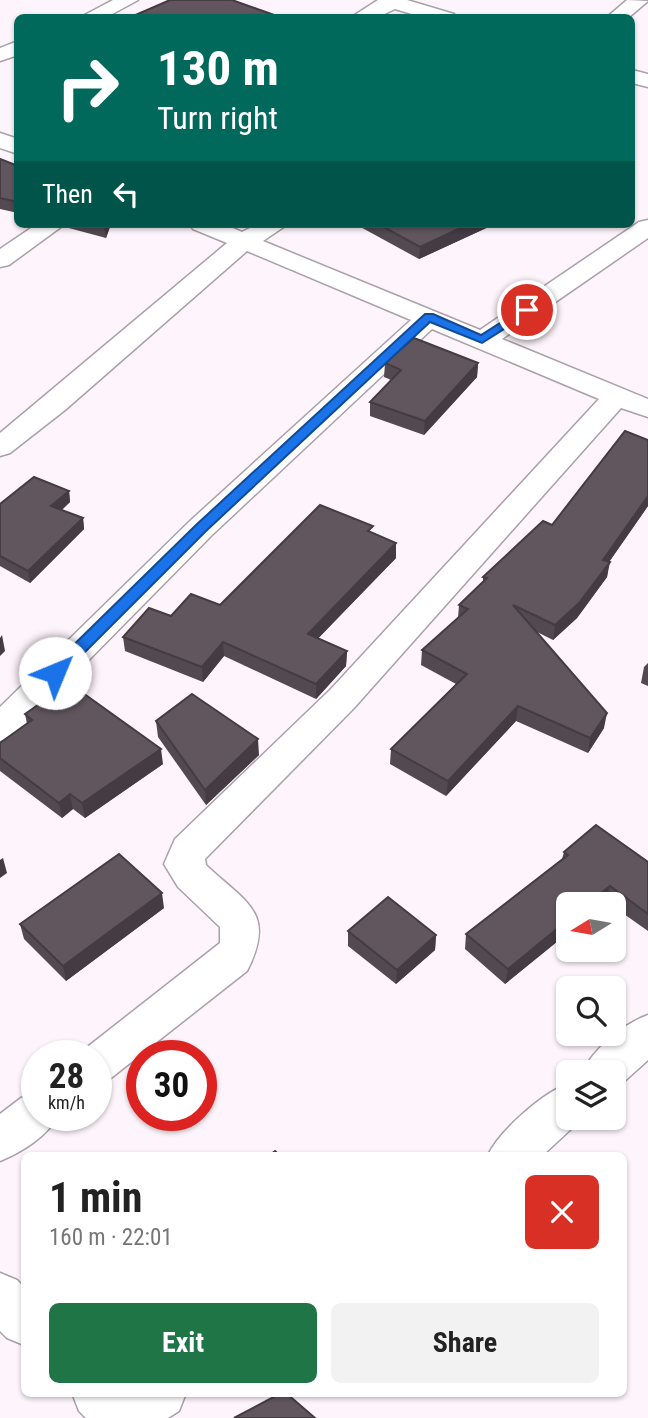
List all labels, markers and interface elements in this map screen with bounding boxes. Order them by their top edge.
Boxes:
text: 130 m [157,40,279,97]
icon: right [42,42,133,133]
text: Turn right [157,99,278,137]
icon: left [107,175,145,213]
text: Then [42,179,93,209]
pin [497,280,557,340]
icon: arrive [508,291,546,329]
position arrow [18,636,92,710]
north arrow [556,892,626,962]
map controls [556,892,626,1130]
button: search [556,976,626,1046]
speed limit sign: 30 [126,1040,217,1131]
text: 28 [49,1056,84,1097]
button: layers [556,1060,626,1130]
text: km/h [48,1092,85,1113]
text: 1 min [49,1173,142,1222]
button: close [525,1175,599,1249]
text: 160 m · 22:01 [49,1224,173,1251]
button: Exit [49,1303,317,1383]
button: Share [331,1303,599,1383]

